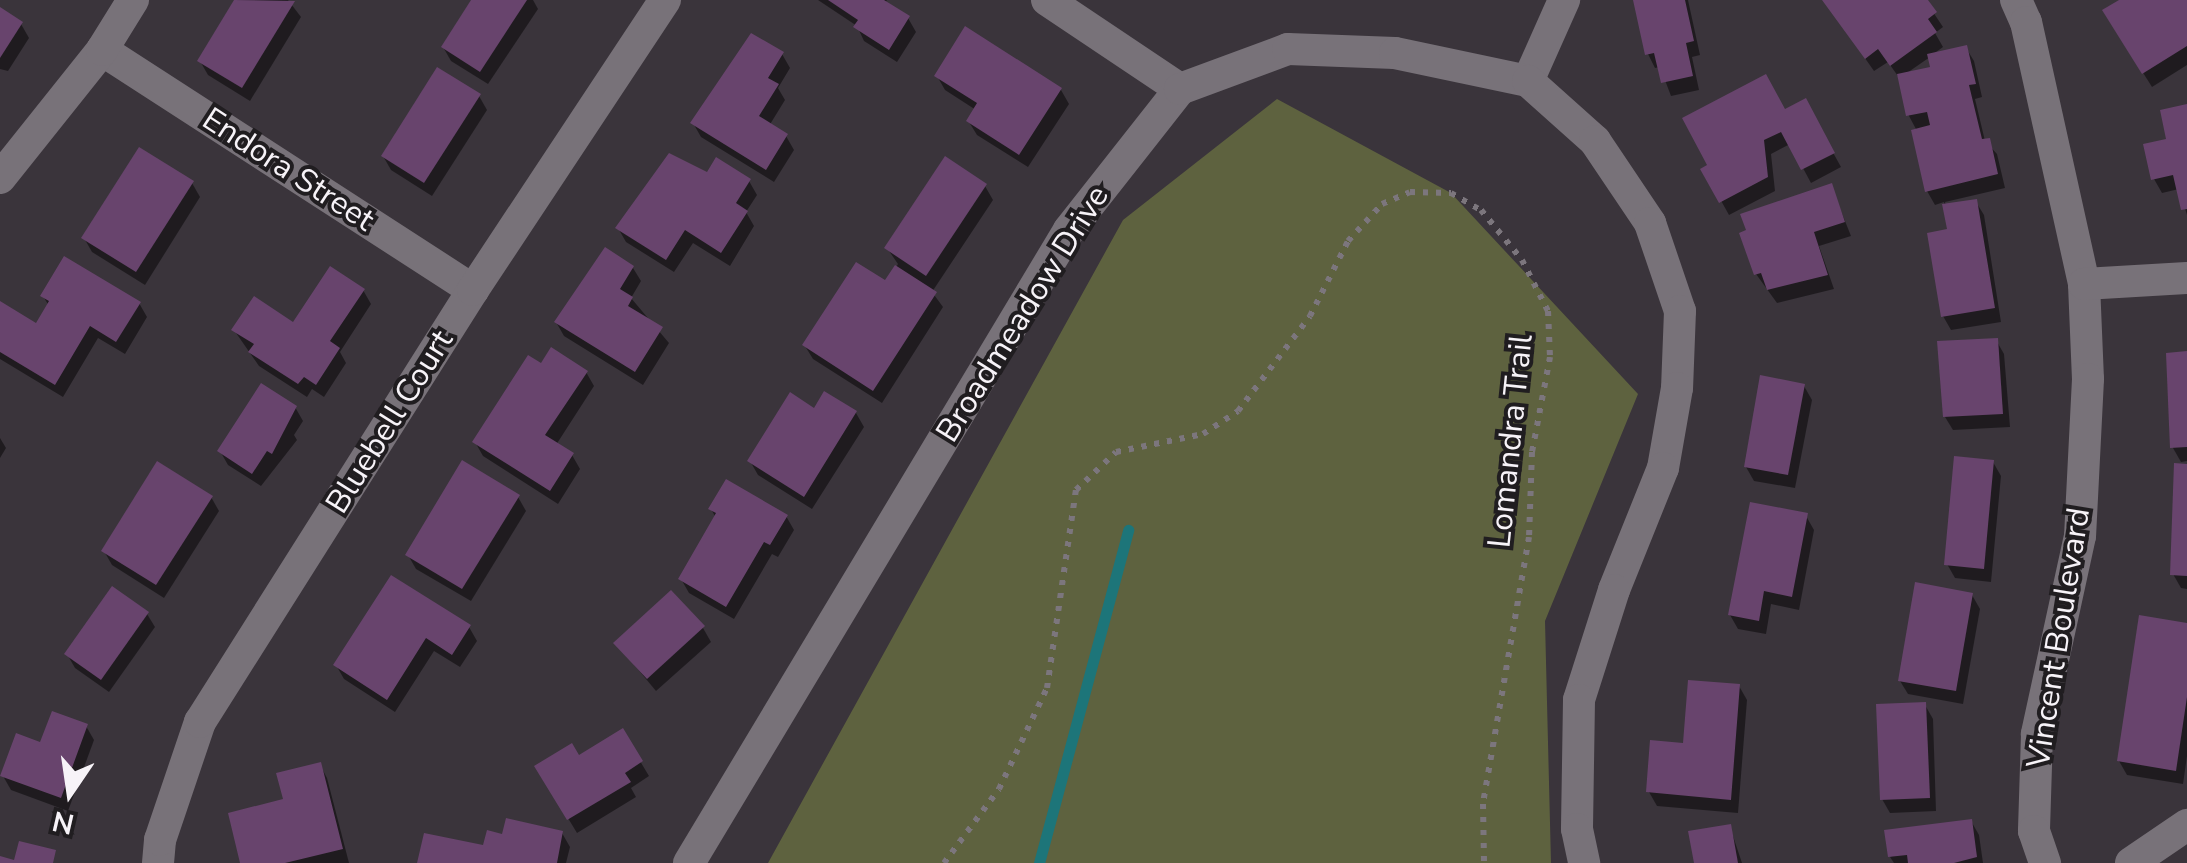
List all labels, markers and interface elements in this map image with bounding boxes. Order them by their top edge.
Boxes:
street label: Endora Street [195,100,381,240]
street label: Broadmeadow Drive [929,179,1117,449]
street label: Bluebell Court [318,323,462,521]
street label: Lomandra Trail [1481,332,1541,550]
street label: Vincent Boulevard [2019,505,2099,771]
north arrow [20,743,120,843]
text: N [49,801,78,843]

